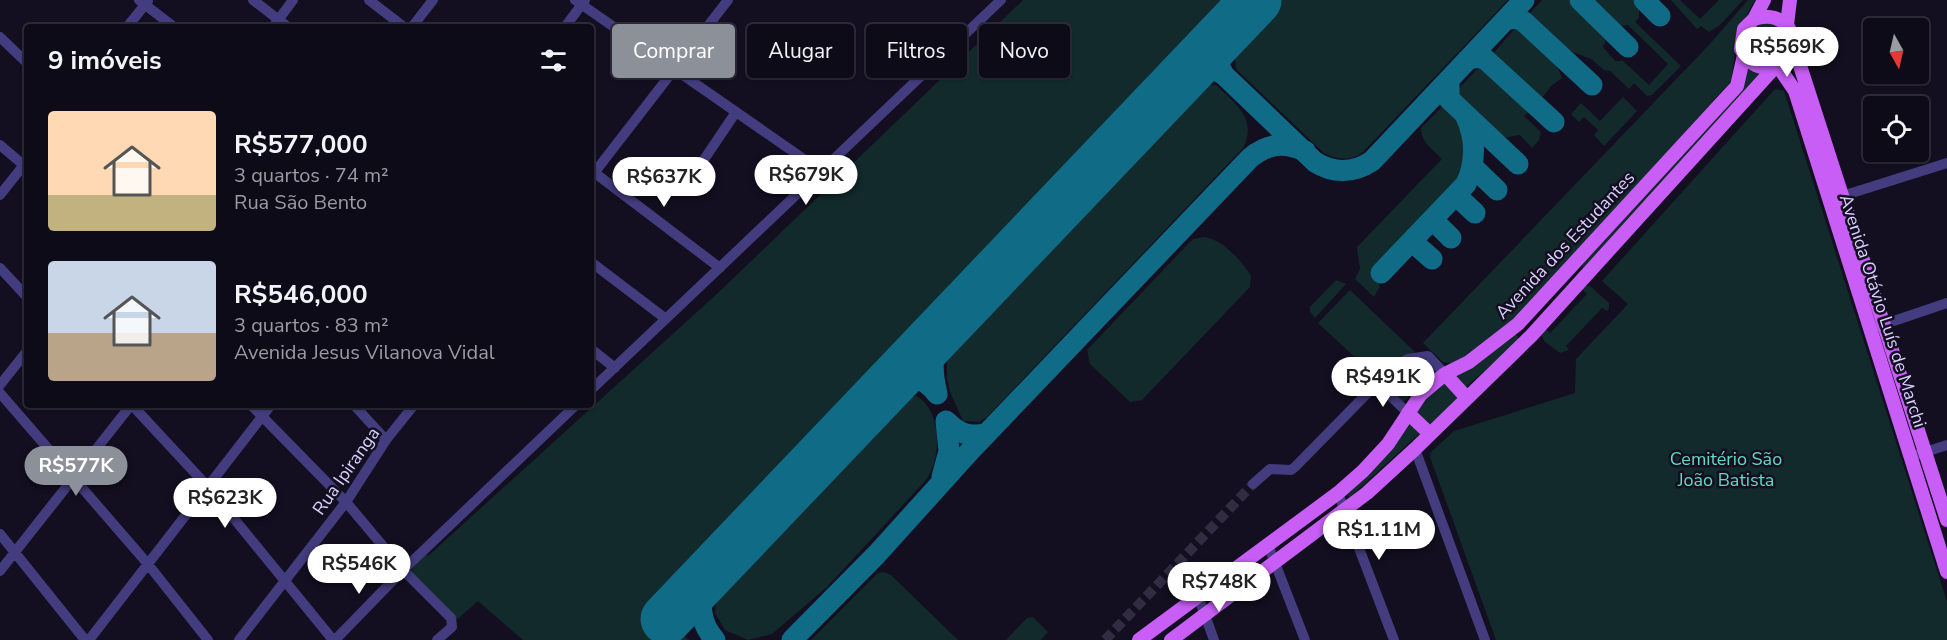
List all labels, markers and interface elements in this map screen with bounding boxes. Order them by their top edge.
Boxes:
north arrow [1863,18,1929,84]
map controls [1863,18,1929,162]
chip: Comprar [612,24,735,78]
chip: Alugar [747,24,854,78]
chip: Filtros [866,24,967,78]
chip: Novo [979,24,1070,78]
pin: R$569K [1738,27,1836,78]
text: R$569K [1750,33,1825,60]
text: 9 imóveis [48,43,162,78]
icon: filters [537,44,570,77]
button: locate [1863,96,1929,162]
text: R$577,000 [234,127,367,162]
icon: home [96,135,168,207]
pin: R$679K [757,155,855,206]
pin: R$637K [615,157,713,208]
text: R$679K [769,161,844,188]
text: 3 quartos · 74 m² [234,162,389,189]
text: R$637K [627,163,702,190]
street label: Avenida dos Estudantes [1490,166,1640,324]
text: Rua São Bento [234,189,367,216]
street label: Avenida Otávio Luís de Marchi [1834,191,1932,431]
text: R$546,000 [234,277,367,312]
icon: home [96,285,168,357]
text: 3 quartos · 83 m² [234,312,389,339]
text: Avenida Jesus Vilanova Vidal [234,339,495,366]
pin: R$491K [1334,357,1432,408]
text: R$491K [1346,363,1421,390]
street label: Rua Ipiranga [307,422,385,520]
pin: R$577K [27,446,125,497]
park label: Cemitério São João Batista [1670,447,1782,492]
text: R$577K [39,452,114,479]
pin: R$623K [176,478,274,529]
text: R$623K [188,484,263,511]
pin: R$1.11M [1324,510,1434,561]
text: R$1.11M [1337,516,1421,543]
pin: R$546K [310,544,408,595]
text: R$546K [322,550,397,577]
pin: R$748K [1170,562,1268,613]
text: R$748K [1182,568,1257,595]

